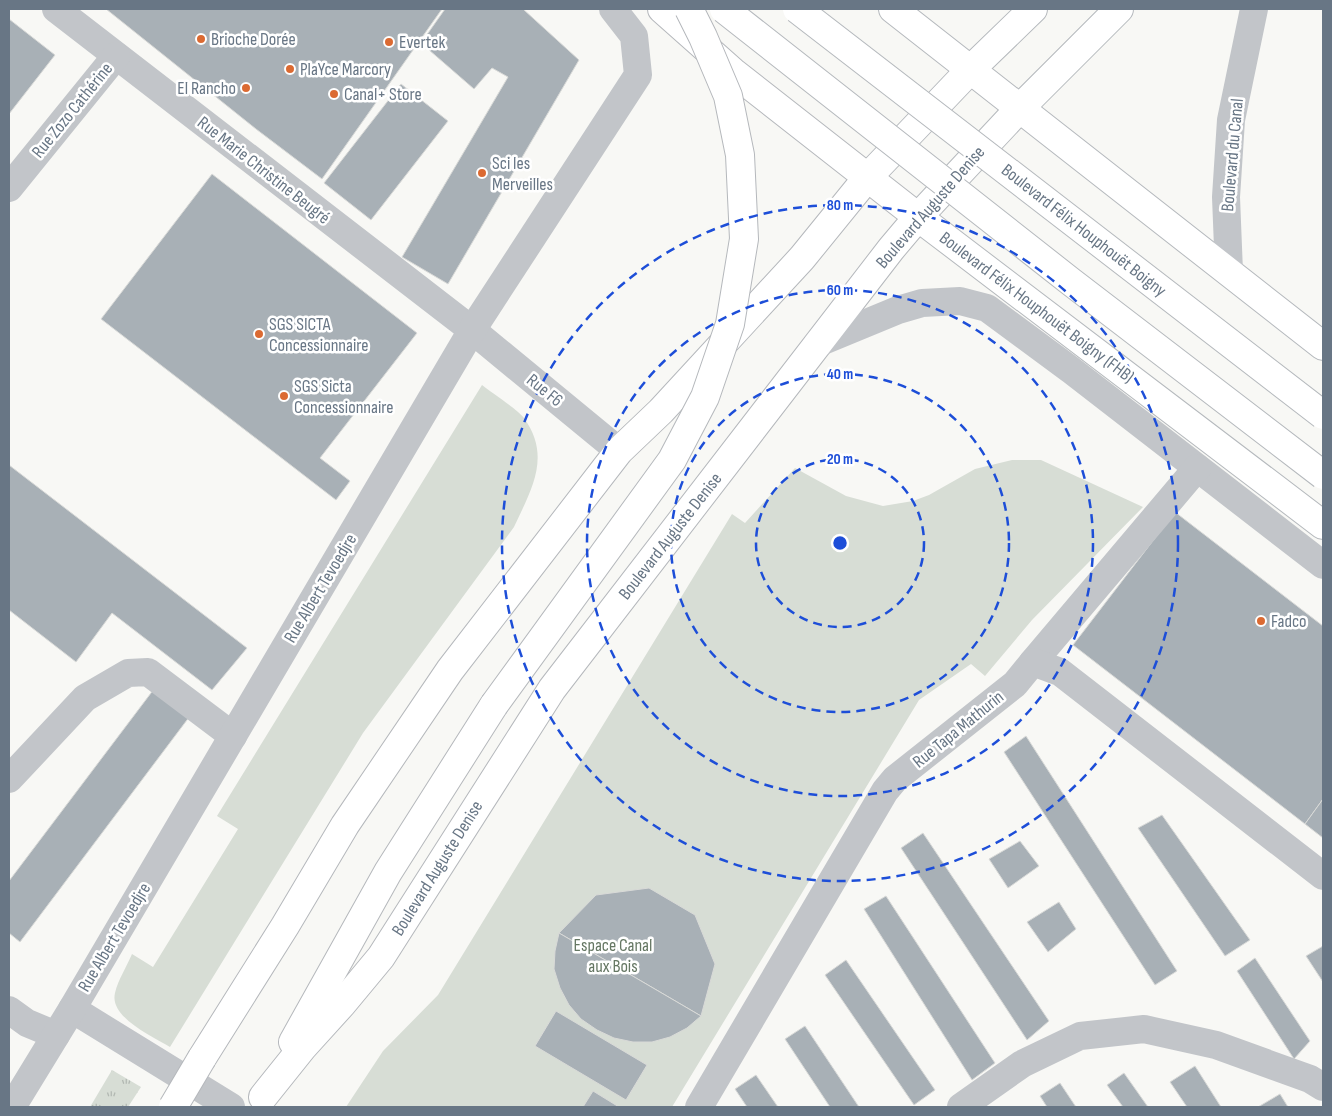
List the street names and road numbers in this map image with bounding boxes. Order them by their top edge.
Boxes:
street label: Rue Zozo Cathérine [28,59,117,162]
street label: Boulevard du Canal [1217,98,1248,213]
street label: Rue Marie Christine Beugré [193,112,334,229]
street label: Boulevard Auguste Denise [872,142,989,273]
street label: Boulevard Félix Houphouët Boigny [997,160,1170,301]
street label: Boulevard Félix Houphouët Boigny (FHB) [935,227,1138,387]
street label: Rue F6 [522,370,567,411]
street label: Boulevard Auguste Denise [614,469,726,604]
street label: Rue Albert Tevoedjre [280,530,361,646]
street label: Rue Tapa Mathurin [909,686,1008,772]
street label: Boulevard Auguste Denise [387,797,487,940]
street label: Rue Albert Tevoedjre [74,879,155,995]

